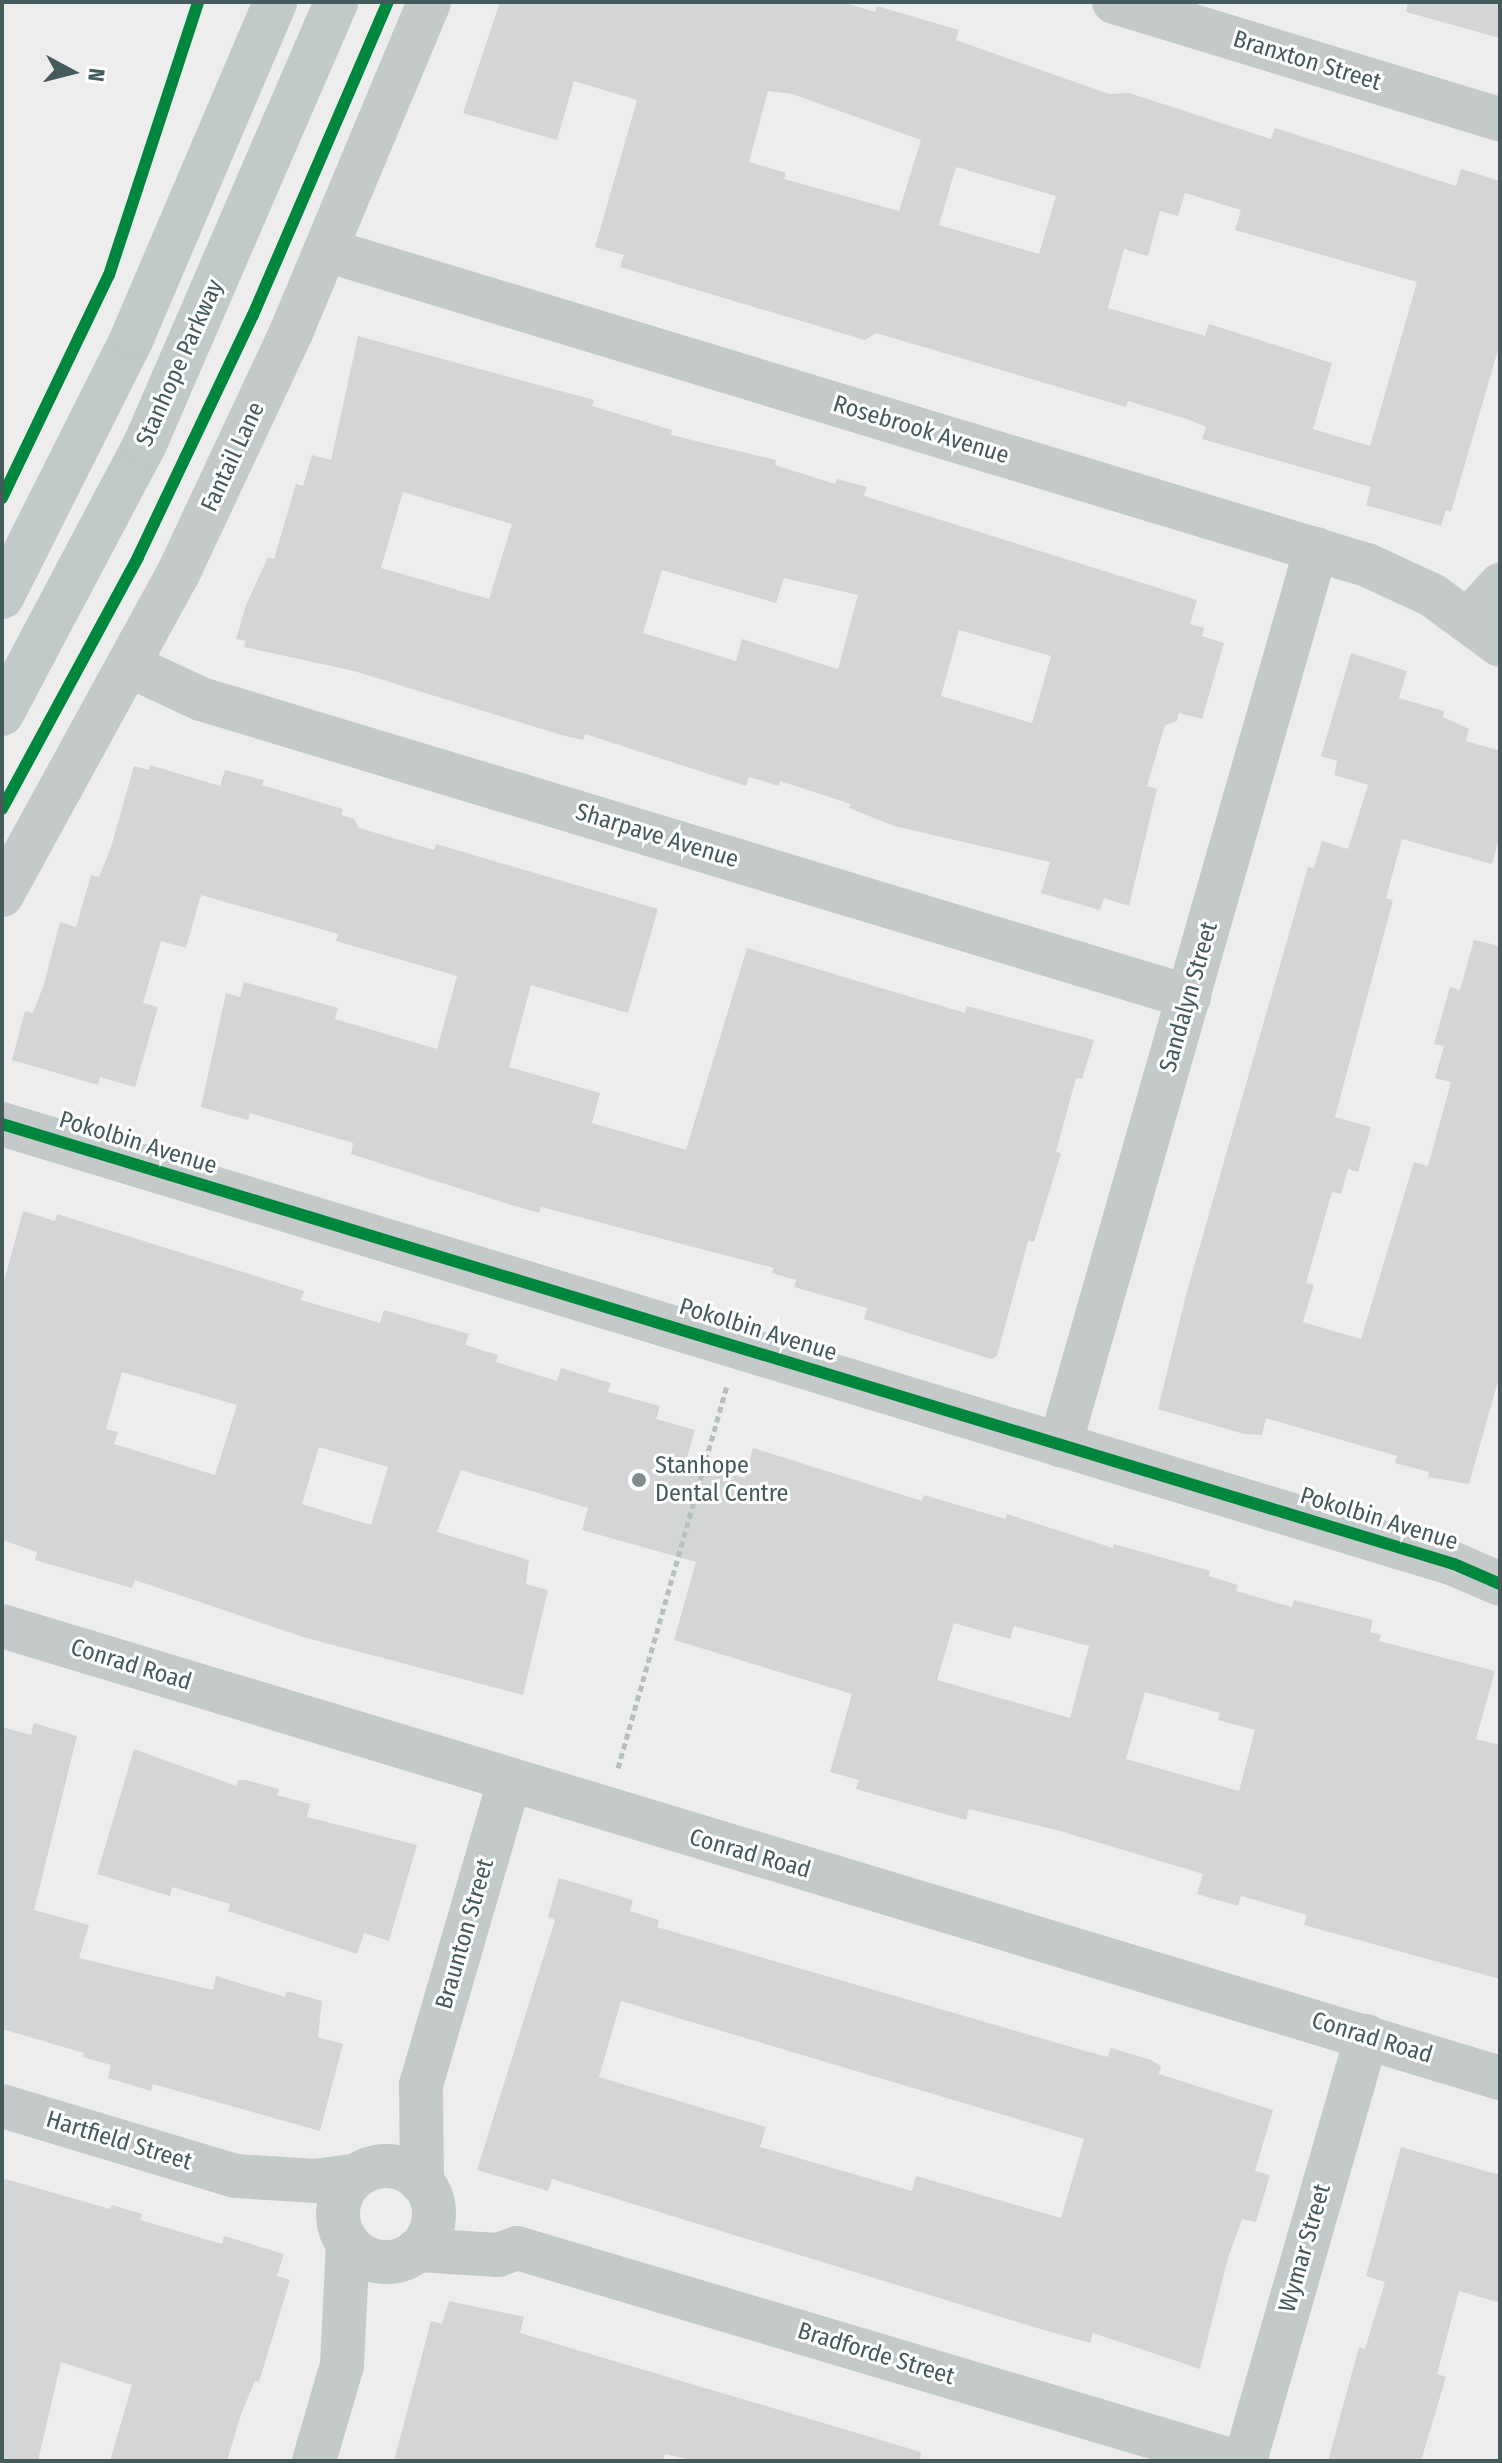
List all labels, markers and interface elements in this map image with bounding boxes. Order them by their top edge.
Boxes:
street label: Branxton Street [1230,25,1384,97]
north arrow [32,32,112,112]
text: N [82,67,111,83]
street label: Stanhope Parkway [130,275,230,451]
street label: Rosebrook Avenue [830,390,1012,470]
street label: Fantail Lane [195,398,271,516]
street label: Sharpave Avenue [572,798,742,874]
street label: Sandalyn Street [1154,919,1224,1075]
street label: Pokolbin Avenue [56,1105,220,1181]
street label: Pokolbin Avenue [676,1292,840,1368]
place label: Stanhope Dental Centre [655,1452,788,1508]
marker: Stanhope Dental Centre [630,1471,648,1489]
street label: Pokolbin Avenue [1297,1481,1461,1557]
street label: Conrad Road [67,1633,195,1697]
street label: Conrad Road [686,1823,814,1885]
street label: Braunton Street [430,1855,500,2013]
street label: Conrad Road [1308,2006,1436,2070]
street label: Hartfield Street [43,2105,195,2177]
street label: Wymar Street [1273,2181,1337,2315]
street label: Bradforde Street [794,2317,958,2391]

